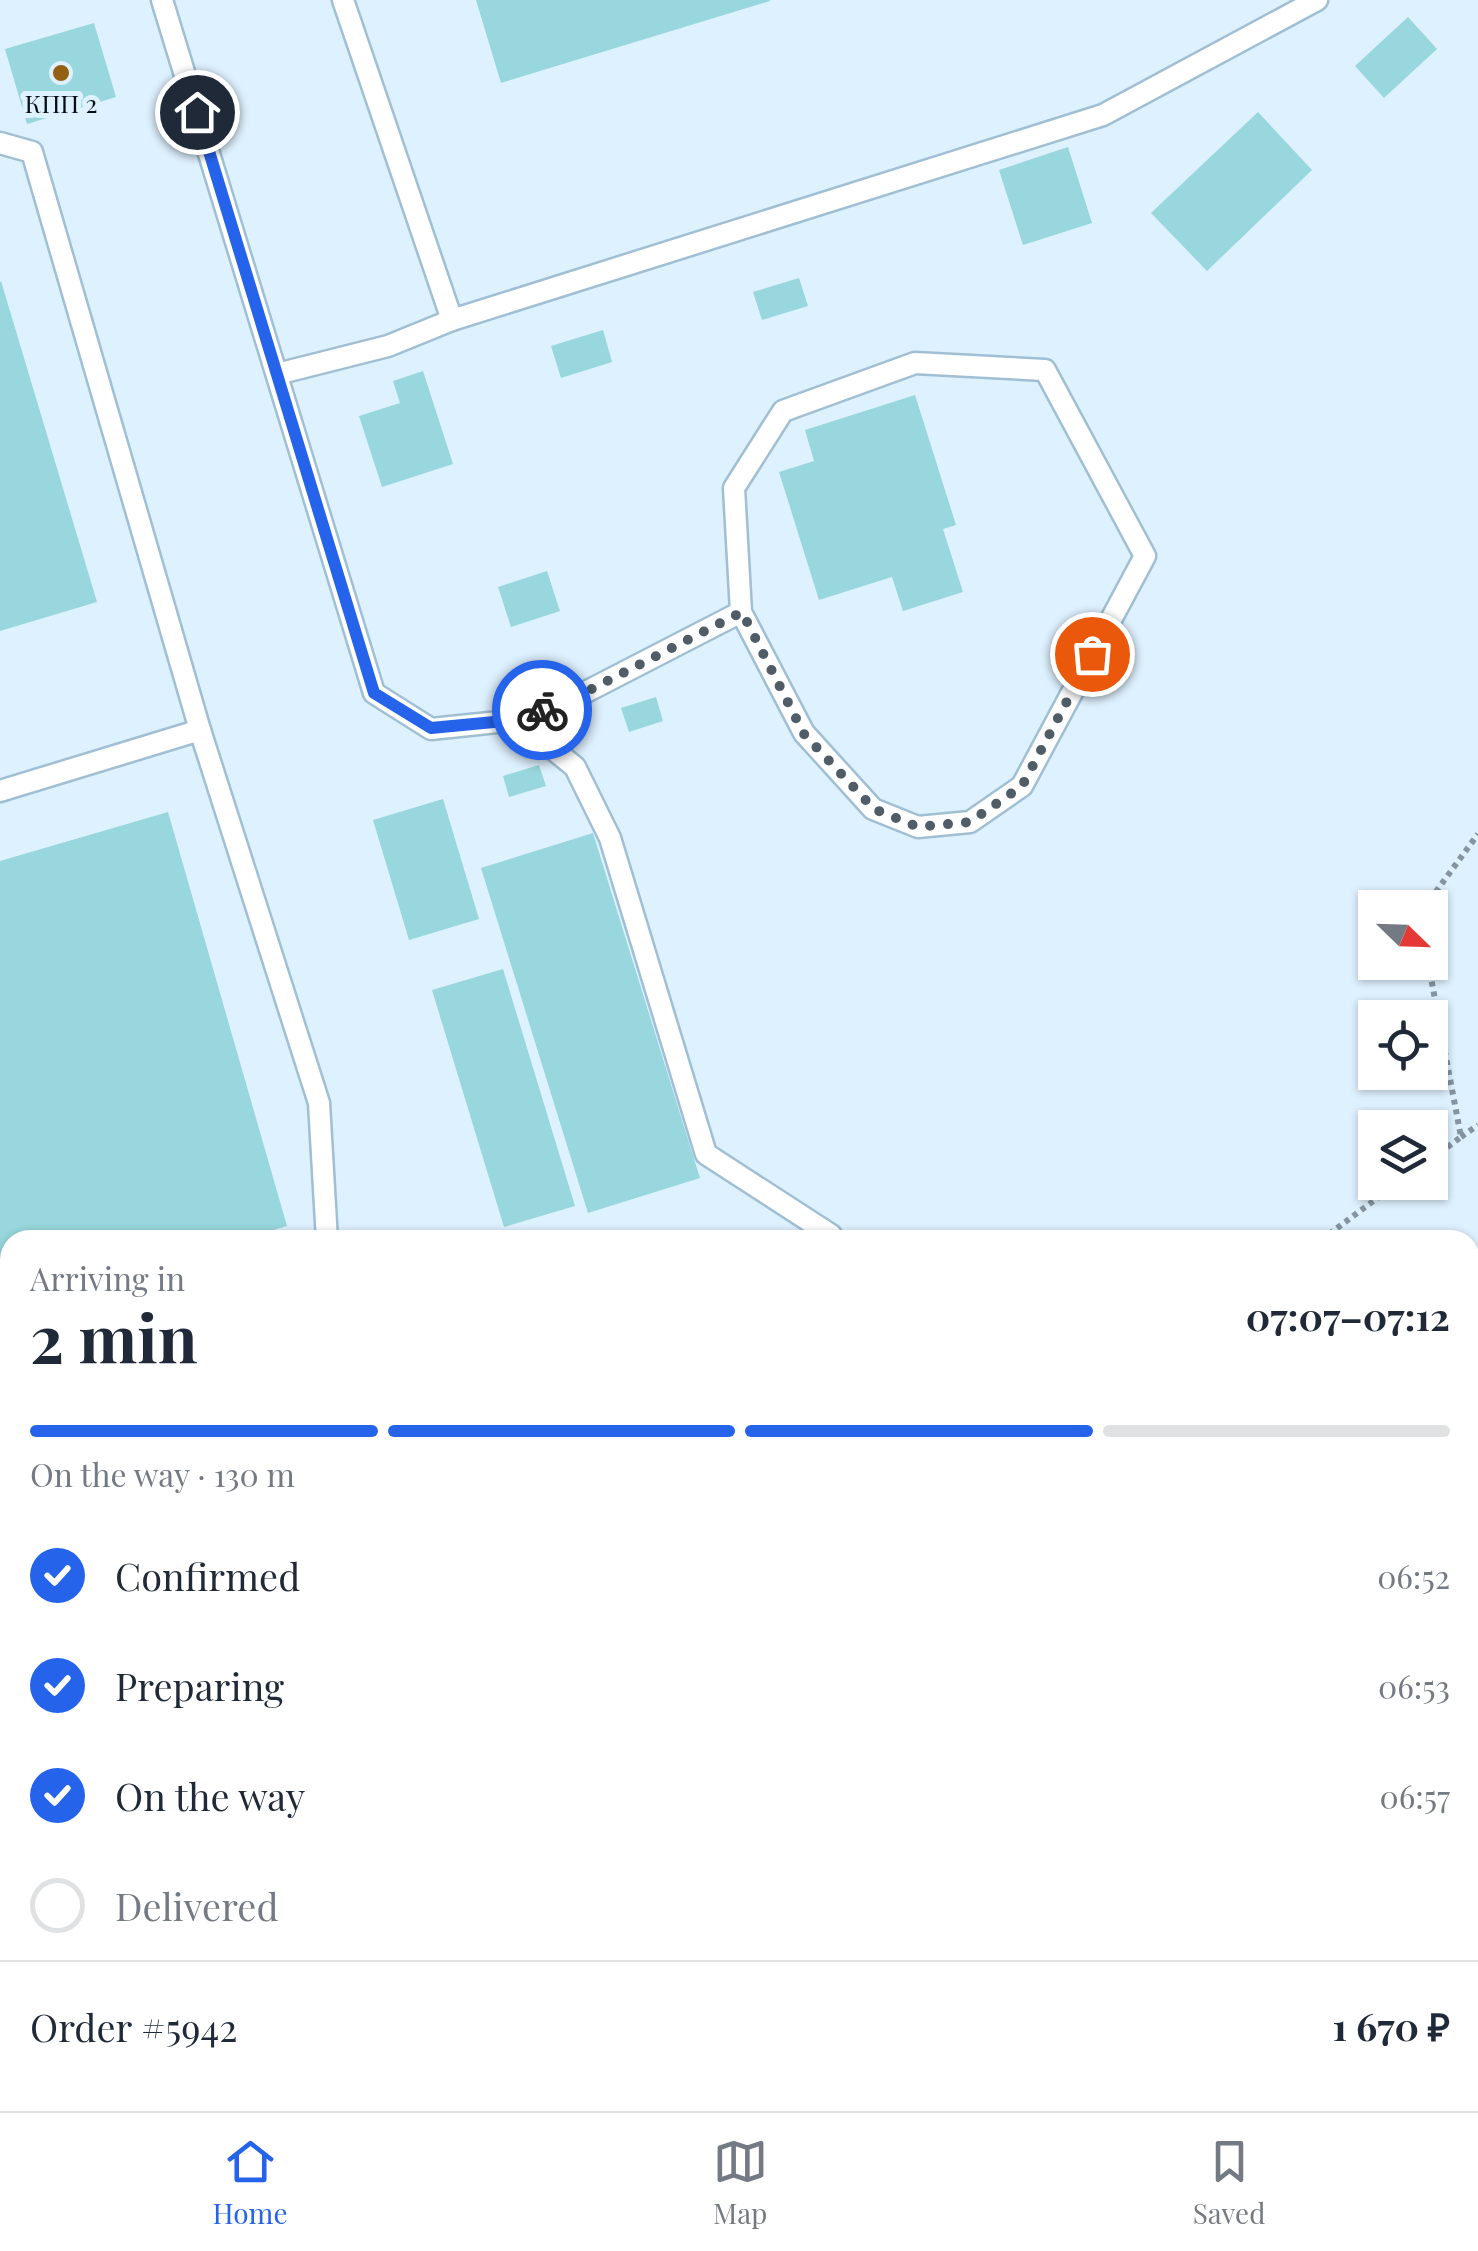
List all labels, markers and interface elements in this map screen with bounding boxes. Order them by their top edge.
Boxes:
marker: КПП 2 [50,62,72,84]
pin [155,70,240,155]
icon: home [170,85,225,140]
place label: КПП 2 [24,86,98,119]
pin [1050,612,1135,697]
icon: bag [1065,627,1120,682]
courier [492,660,592,760]
icon: bike [515,683,570,738]
north arrow [1358,890,1448,980]
map controls [1358,890,1448,1200]
button: locate [1358,1000,1448,1090]
button: layers [1358,1110,1448,1200]
text: Arriving in [30,1256,185,1299]
text: 07:07–07:12 [1246,1290,1450,1341]
text: 2 min [30,1293,198,1379]
text: On the way · 130 m [30,1452,295,1495]
icon: check [30,1548,85,1603]
text: Confirmed [115,1550,300,1601]
text: 06:52 [1377,1554,1450,1597]
icon: check [30,1658,85,1713]
text: Preparing [115,1660,284,1711]
text: 06:53 [1378,1664,1450,1707]
icon: check [30,1768,85,1823]
text: On the way [115,1770,305,1821]
text: 06:57 [1379,1774,1450,1817]
text: Delivered [115,1880,279,1931]
text: 1 670 ₽ [1333,2000,1450,2051]
text: Order #5942 [30,2001,237,2052]
tab: Home [213,2134,288,2231]
tab: Map [713,2134,768,2231]
tab: Saved [1193,2134,1265,2231]

